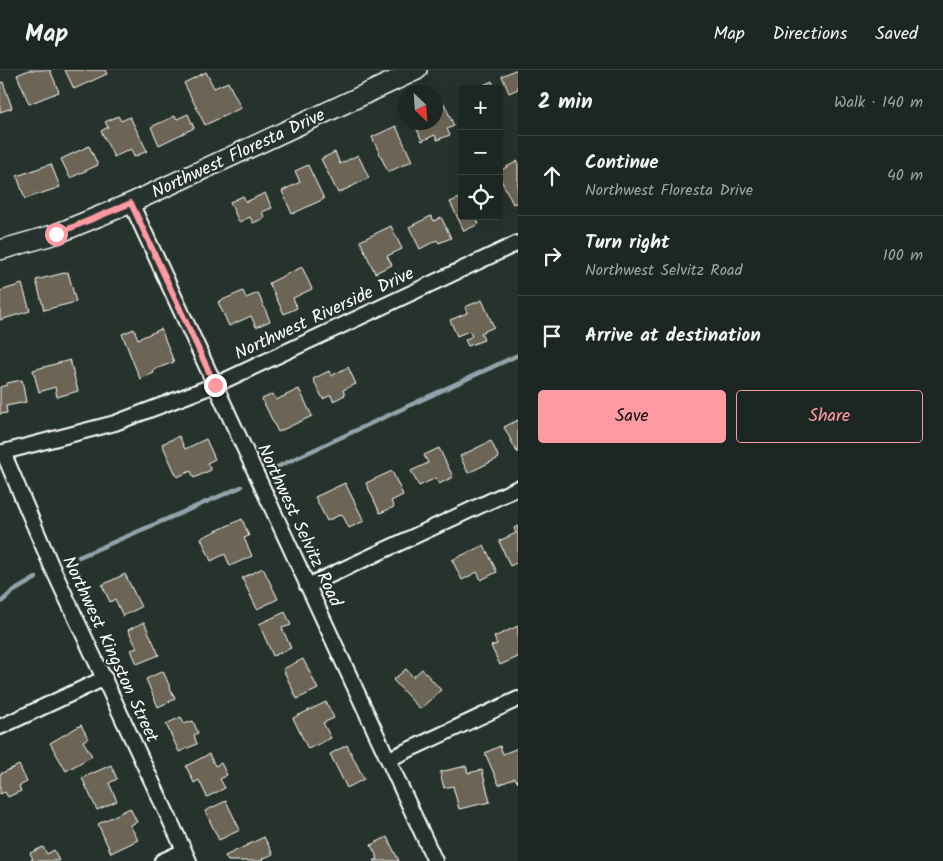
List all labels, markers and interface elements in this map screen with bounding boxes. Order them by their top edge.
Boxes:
text: Map [25,15,68,54]
text: Map [713,20,745,49]
text: Directions [773,20,847,49]
text: Saved [875,20,918,49]
north arrow [398,85,443,130]
map controls [458,85,503,220]
button: + [458,85,503,130]
text: 2 min [538,86,593,119]
text: Walk · 140 m [834,90,923,115]
street label: Northwest Floresta Drive [147,101,330,207]
button: − [458,130,503,175]
text: Continue [585,148,658,178]
icon: ahead [538,162,566,190]
text: 40 m [887,163,923,188]
button: locate [458,175,503,220]
text: Northwest Floresta Drive [585,178,753,203]
route start [45,223,68,246]
text: Turn right [585,228,670,258]
icon: right [538,242,566,270]
text: 100 m [883,243,923,268]
text: Northwest Selvitz Road [585,258,742,283]
street label: Northwest Riverside Drive [230,260,419,369]
text: Arrive at destination [585,321,761,351]
icon: arrive [538,322,566,350]
route end [204,374,227,397]
button: Save [538,390,726,443]
button: Share [736,390,923,443]
street label: Northwest Selvitz Road [248,439,350,613]
street label: Northwest Kingston Street [54,551,166,749]

